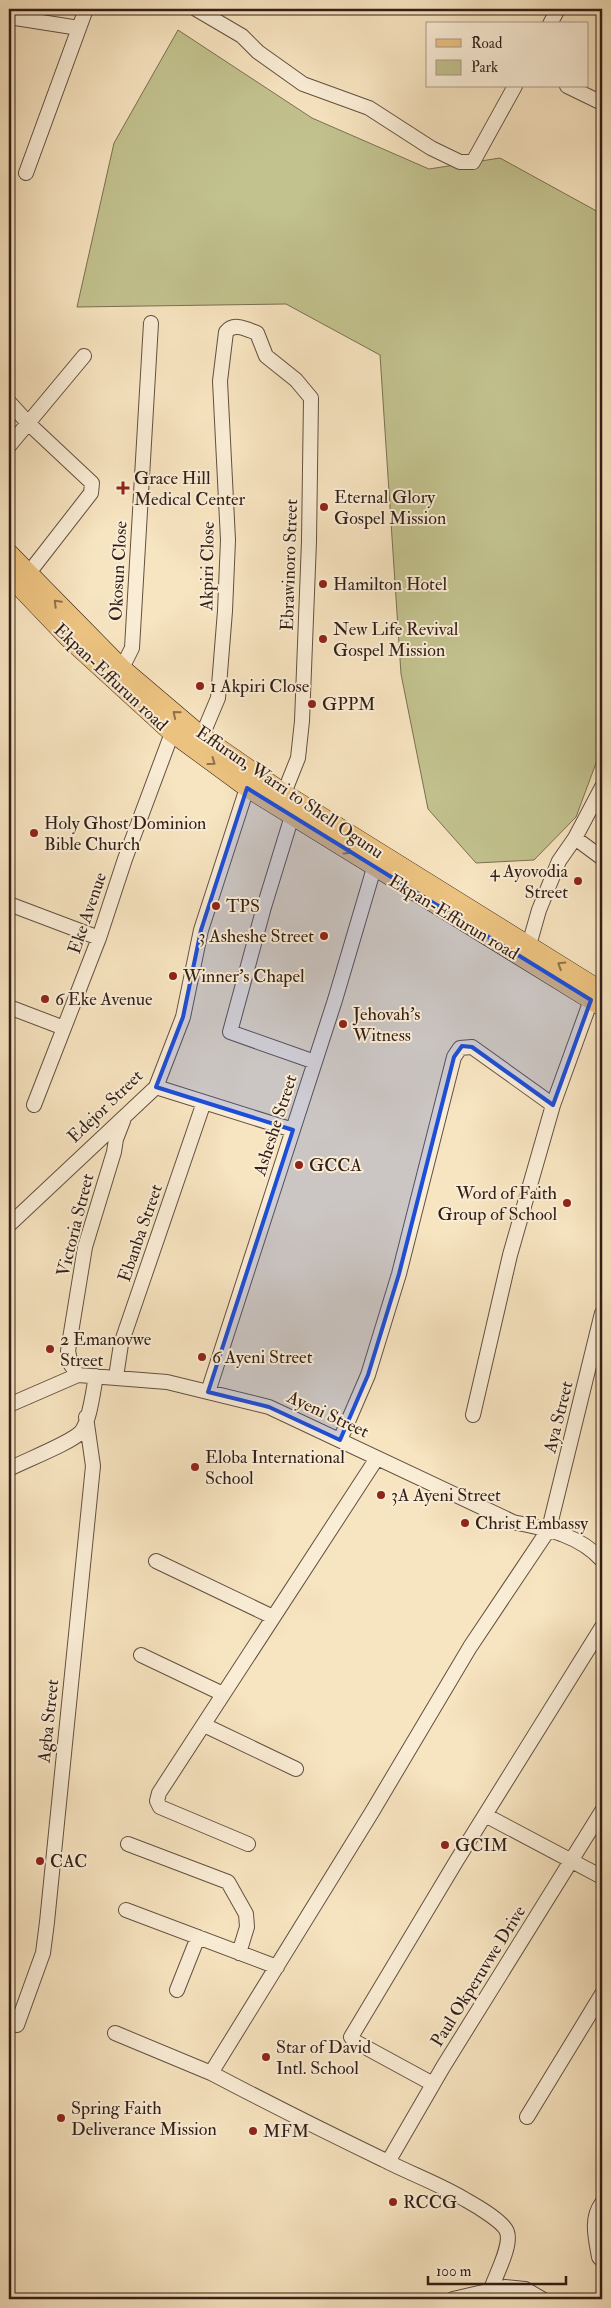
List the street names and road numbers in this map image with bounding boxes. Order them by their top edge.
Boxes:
street label: Ebrawinoro Street [276,499,303,631]
street label: Okosun Close [104,520,133,622]
street label: Akpiri Close [195,521,220,612]
street label: Ekpan-Effurun road [49,618,173,736]
street label: Effurun, Warri to Shell Ogunu [191,721,388,864]
street label: Eke Avenue [63,869,112,957]
street label: Ekpan-Effurun road [384,869,523,965]
street label: Edejor Street [63,1065,148,1148]
street label: Asheshe Street [248,1072,303,1179]
street label: Victoria Street [52,1171,99,1279]
street label: Ebanba Street [113,1181,168,1285]
street label: Aya Street [538,1379,579,1457]
street label: Ayeni Street [282,1385,372,1443]
street label: Agba Street [33,1678,64,1765]
street label: Paul Okperuvwe Drive [426,1901,531,2051]

